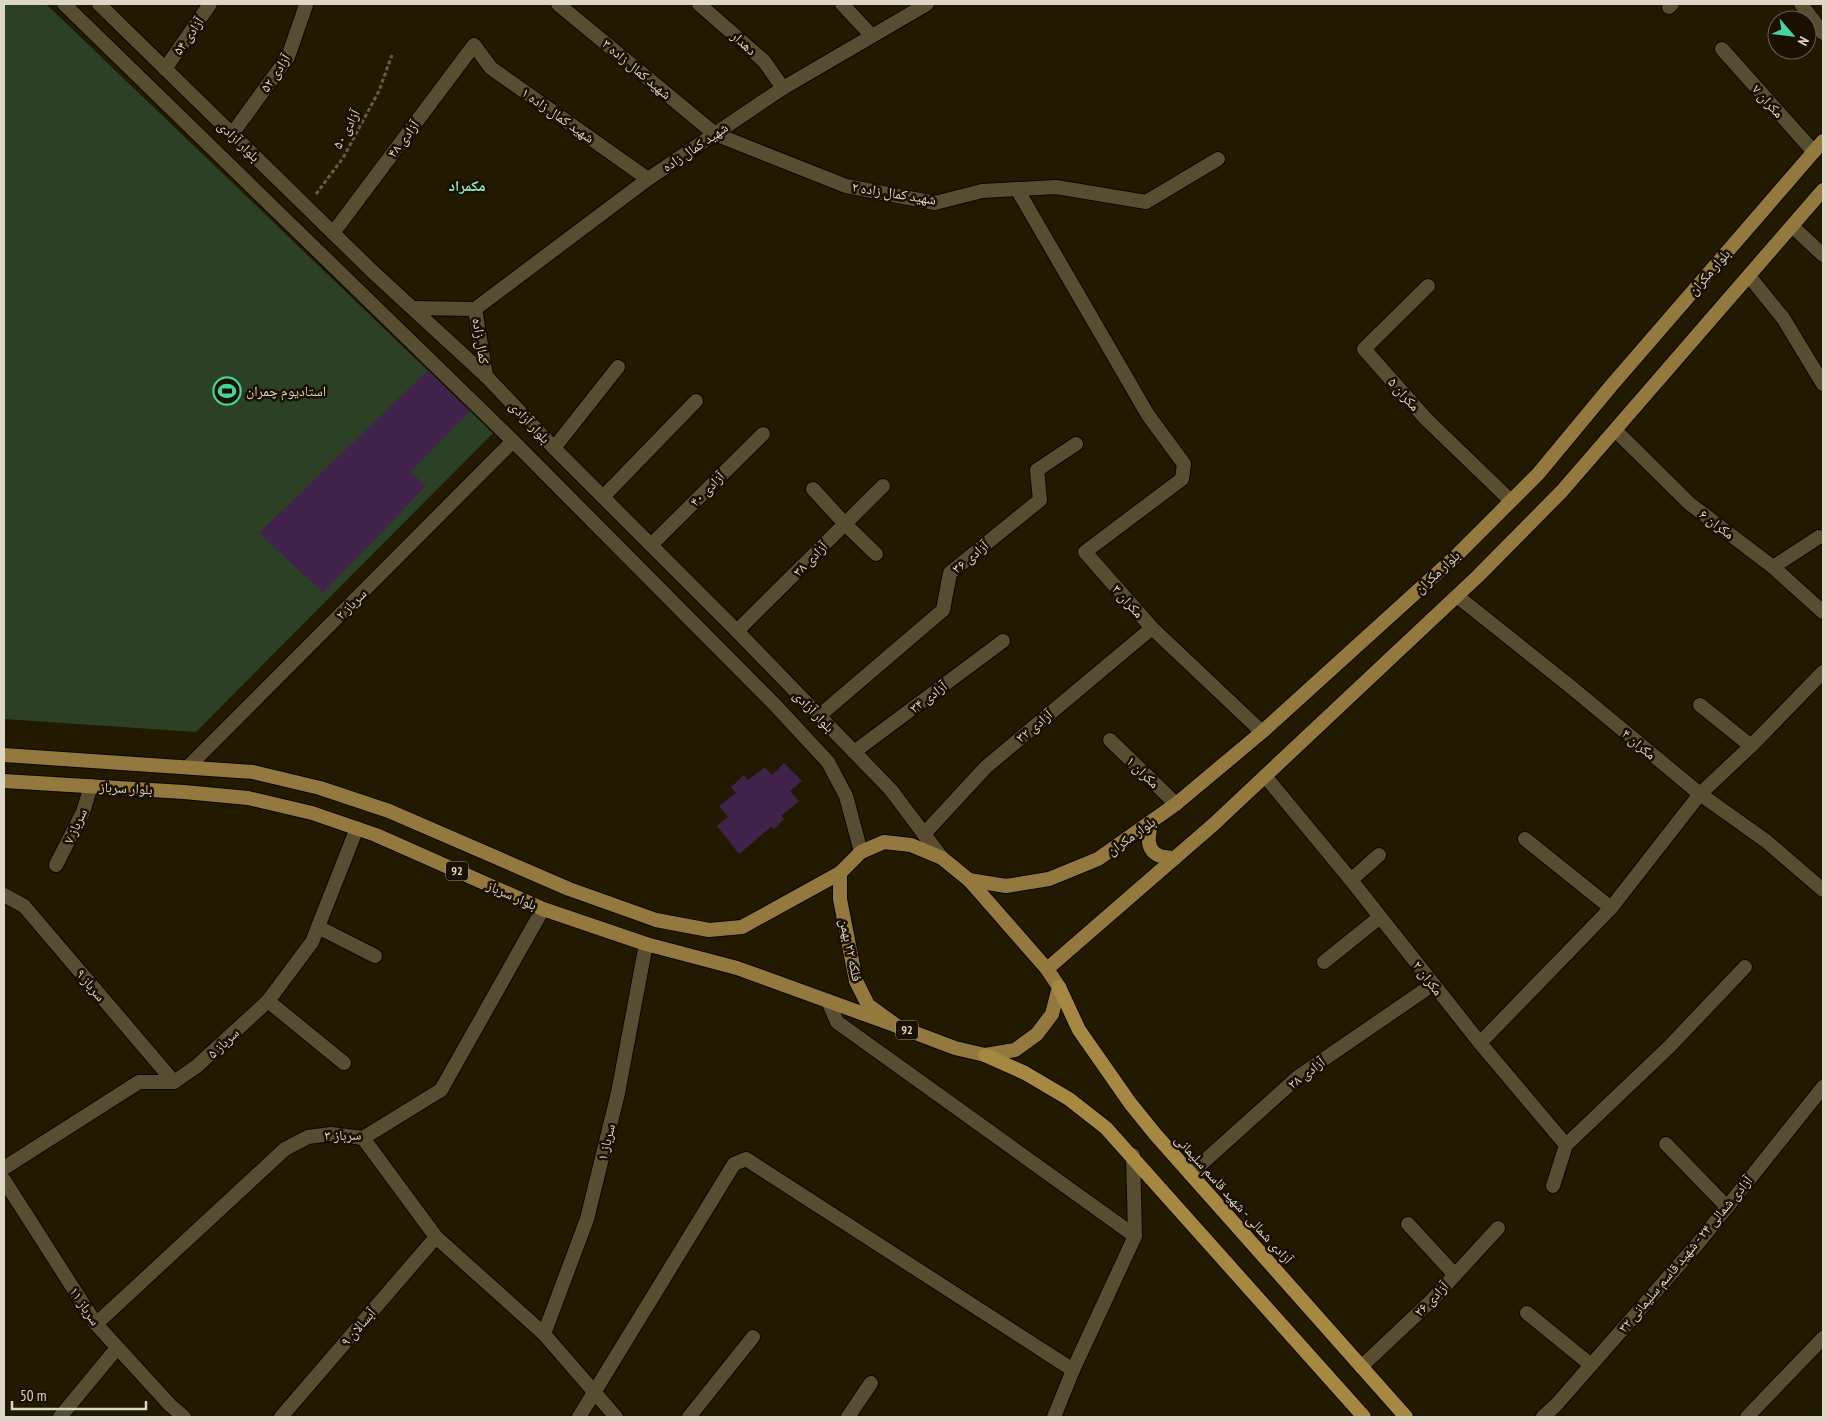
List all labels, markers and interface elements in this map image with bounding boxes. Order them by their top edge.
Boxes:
north arrow [1767,10,1817,60]
street label: آزادی ۵۴ [169,13,208,58]
street label: دهدار [727,26,761,59]
text: N [1794,34,1813,49]
street label: شهید کمال زاده ۳ [599,35,675,103]
street label: آزادی ۵۲ [256,50,294,95]
street label: مکران ۷ [1748,80,1788,122]
street label: شهید کمال زاده ۱ [518,83,598,147]
street label: آزادی ۵۰ [328,106,364,152]
street label: بلوار آزادی [214,116,264,166]
street label: آزادی ۴۸ [383,116,423,161]
street label: شهید کمال زاده [659,118,731,176]
district label: مکمراد [448,176,486,195]
street label: شهید کمال زاده ۲ [851,177,937,209]
street label: بلوار مکران [1684,245,1734,299]
street label: کمال زاده [468,317,494,366]
street label: مکران ۵ [1384,373,1424,415]
sports icon: استادیوم چمران [212,376,242,406]
place label: استادیوم چمران [246,382,326,401]
street label: بلوار آزادی [506,397,554,447]
street label: آزادی ۴۰ [686,467,729,510]
street label: مکران ۶ [1696,505,1738,543]
street label: آزادی ۳۶ [948,536,992,577]
street label: آزادی ۳۸ [789,537,832,580]
street label: بلوار مکران [1411,546,1464,598]
street label: مکران ۳ [1108,580,1148,622]
street label: سرباز ۲ [332,585,370,623]
street label: آزادی ۳۴ [906,677,951,717]
street label: بلوار آزادی [789,686,839,736]
street label: آزادی ۳۲ [1012,705,1056,746]
street label: مکران ۴ [1618,724,1660,764]
street label: مکران ۱ [1123,752,1163,792]
street label: بلوار سرباز [98,778,153,798]
street label: سرباز ۷ [59,805,91,847]
street label: بلوار مکران [1103,813,1159,859]
road number: 92 [446,861,468,880]
street label: بلوار سرباز [483,876,540,914]
street label: فلکه ۲۲ بهمن [836,917,866,983]
street label: مکران ۲ [1409,957,1447,999]
street label: سرباز ۹ [72,965,110,1005]
road number: 92 [896,1020,918,1040]
street label: سرباز ۵ [203,1024,243,1062]
street label: آزادی ۲۸ [1284,1053,1329,1093]
street label: سرباز ۱ [593,1122,619,1162]
street label: سرباز ۳ [324,1126,362,1144]
street label: آزادی شمالی - شهید قاسم سلیمانی [1170,1130,1297,1269]
street label: آزادی شمالی ۲۴ - شهید قاسم سلیمانی ۳۲ [1614,1172,1757,1337]
street label: آزادی ۲۶ [1410,1277,1452,1320]
street label: سرباز ۱۱ [65,1283,105,1329]
street label: آبسالان ۹ [337,1304,380,1350]
scale bar [12,1378,146,1410]
text: 50 m [20,1386,46,1405]

